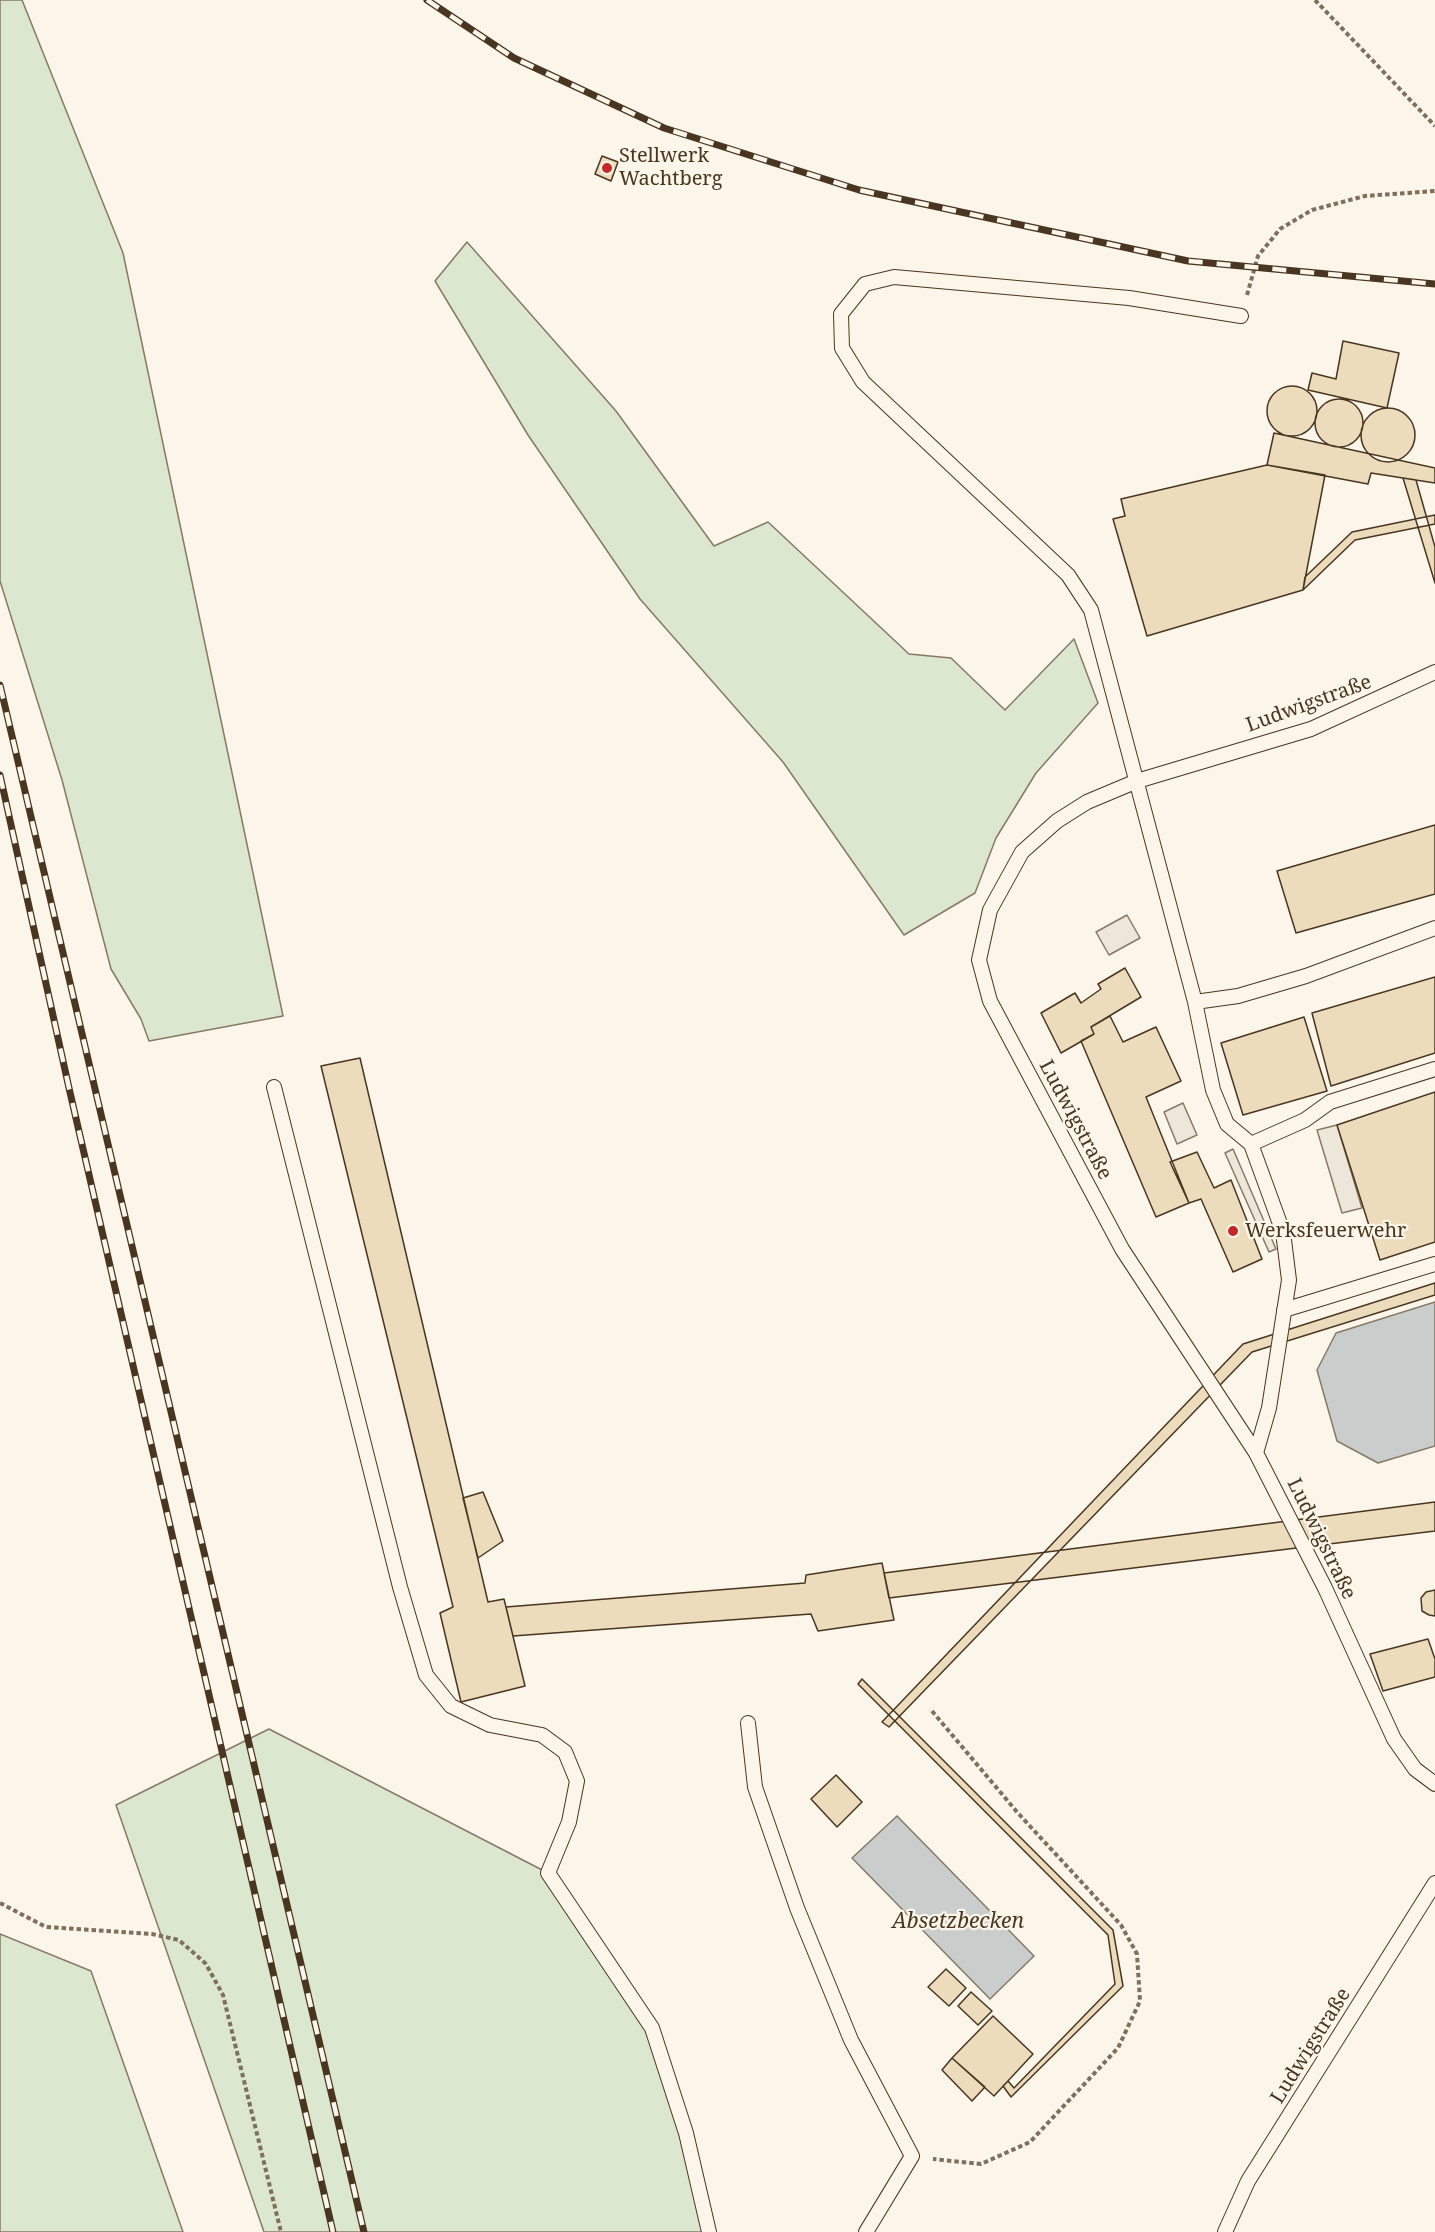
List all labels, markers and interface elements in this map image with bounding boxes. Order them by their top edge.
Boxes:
place label: Stellwerk Wachtberg [619,144,723,191]
marker: Stellwerk Wachtberg [600,161,614,175]
street label: Ludwigstraße [1243,670,1375,738]
street label: Ludwigstraße [1033,1056,1117,1184]
place label: Werksfeuerwehr [1245,1219,1407,1243]
marker: Werksfeuerwehr [1226,1224,1240,1238]
street label: Ludwigstraße [1281,1475,1361,1603]
water label: Absetzbecken [892,1909,1024,1935]
street label: Ludwigstraße [1266,1984,1356,2108]

